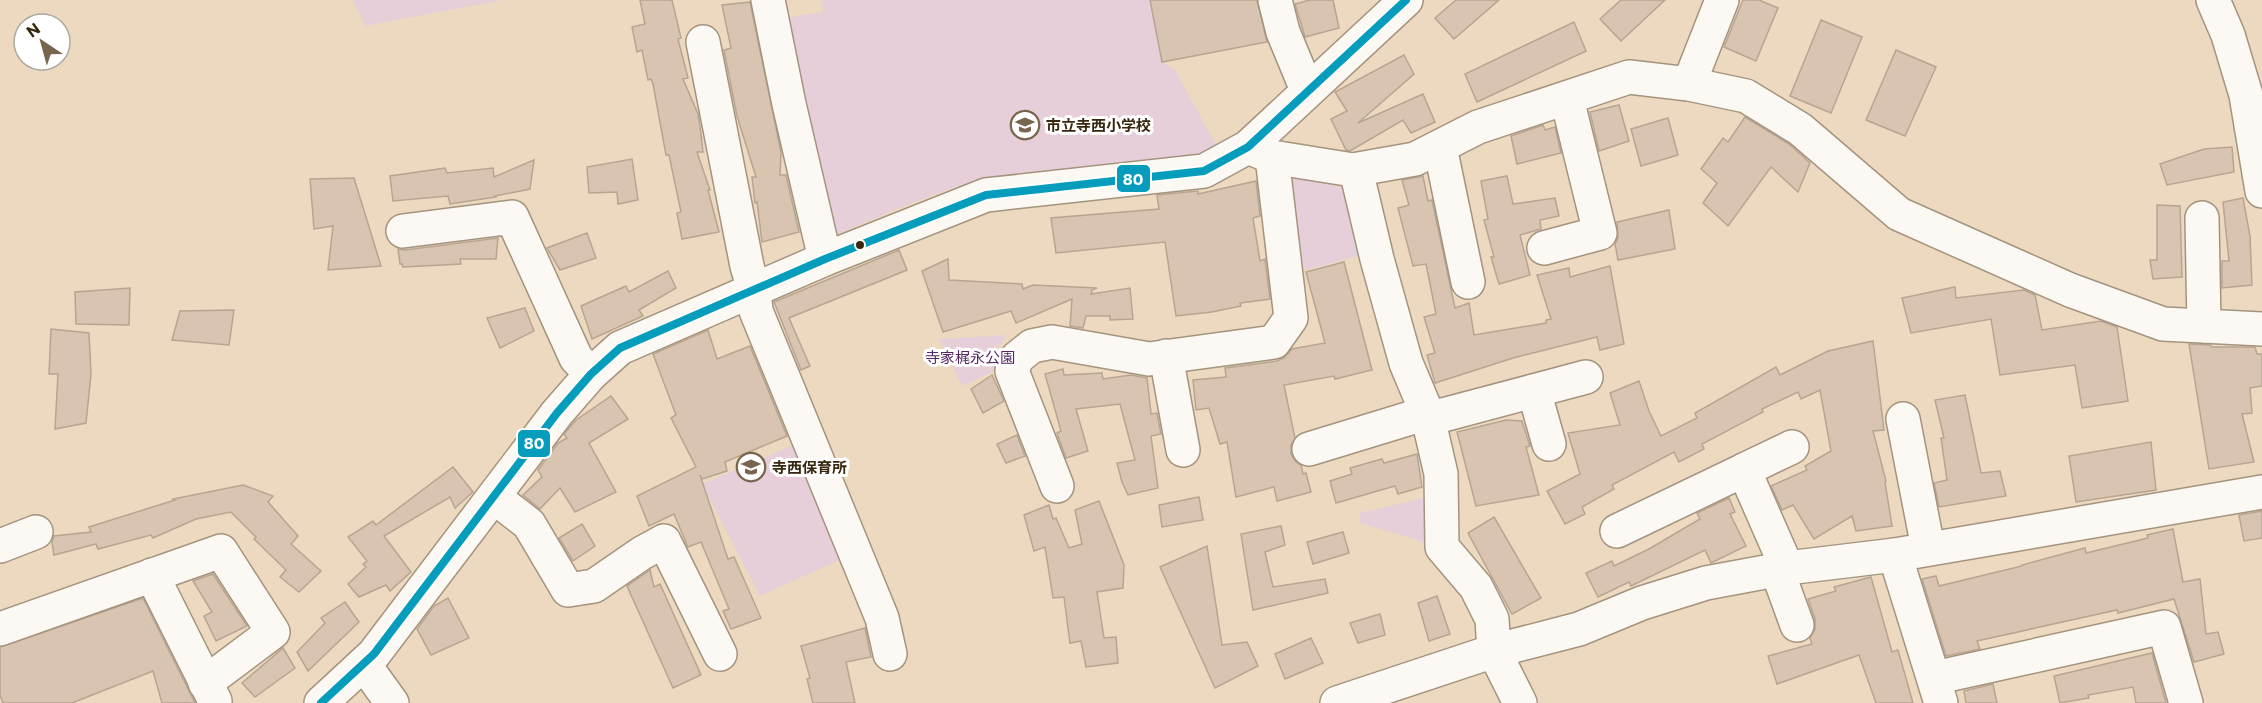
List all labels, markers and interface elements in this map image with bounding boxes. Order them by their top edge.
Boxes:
north arrow [12,12,72,72]
text: N [22,18,43,41]
school or university icon: 市立寺西小学校 [1009,109,1041,141]
place label: 市立寺西小学校 [1046,116,1151,134]
line badge: 80 [1116,164,1151,193]
text: 80 [1123,169,1143,188]
unlabelled marker [854,239,866,251]
park label: 寺家梶永公園 [925,348,1015,366]
line badge: 80 [517,429,551,458]
text: 80 [524,433,544,452]
school or university icon: 寺西保育所 [735,451,767,483]
place label: 寺西保育所 [772,458,847,476]

